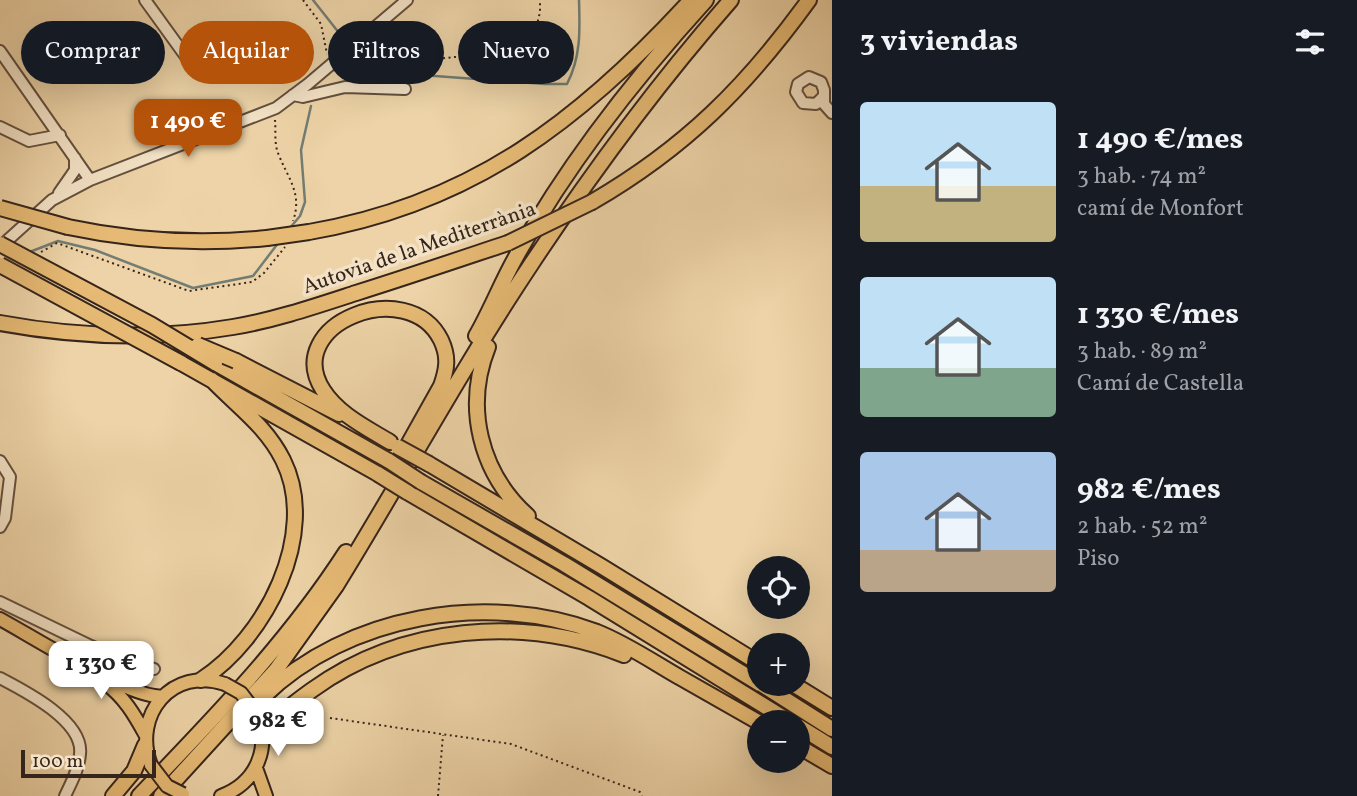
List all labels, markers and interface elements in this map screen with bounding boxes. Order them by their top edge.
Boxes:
chip: Comprar [21,21,165,84]
chip: Alquilar [179,21,314,84]
chip: Filtros [328,21,444,84]
chip: Nuevo [458,21,574,84]
text: 3 viviendas [860,21,1018,63]
icon: filters [1291,23,1329,61]
pin: 1 490 € [123,100,253,159]
text: 1 490 € [150,106,226,138]
text: 1 490 €/mes [1077,119,1243,161]
icon: home [916,130,1000,214]
text: 3 hab. · 74 m² [1077,161,1206,193]
text: camí de Monfort [1077,193,1244,225]
street label: Autovia de la Mediterrània [299,195,540,302]
text: 1 330 €/mes [1077,294,1239,336]
icon: home [916,305,1000,389]
text: 3 hab. · 89 m² [1077,336,1207,368]
text: Camí de Castella [1077,368,1244,400]
text: 982 €/mes [1077,469,1221,511]
icon: home [916,480,1000,564]
text: 2 hab. · 52 m² [1077,511,1207,543]
text: Piso [1077,543,1119,575]
map controls [747,556,810,773]
button: locate [747,556,810,619]
button: + [747,633,810,696]
pin: 1 330 € [36,642,166,701]
text: 1 330 € [65,648,137,680]
pin: 982 € [229,698,327,758]
text: 982 € [249,705,307,737]
button: − [747,710,810,773]
scale bar [21,747,156,779]
text: 100 m [32,749,83,775]

